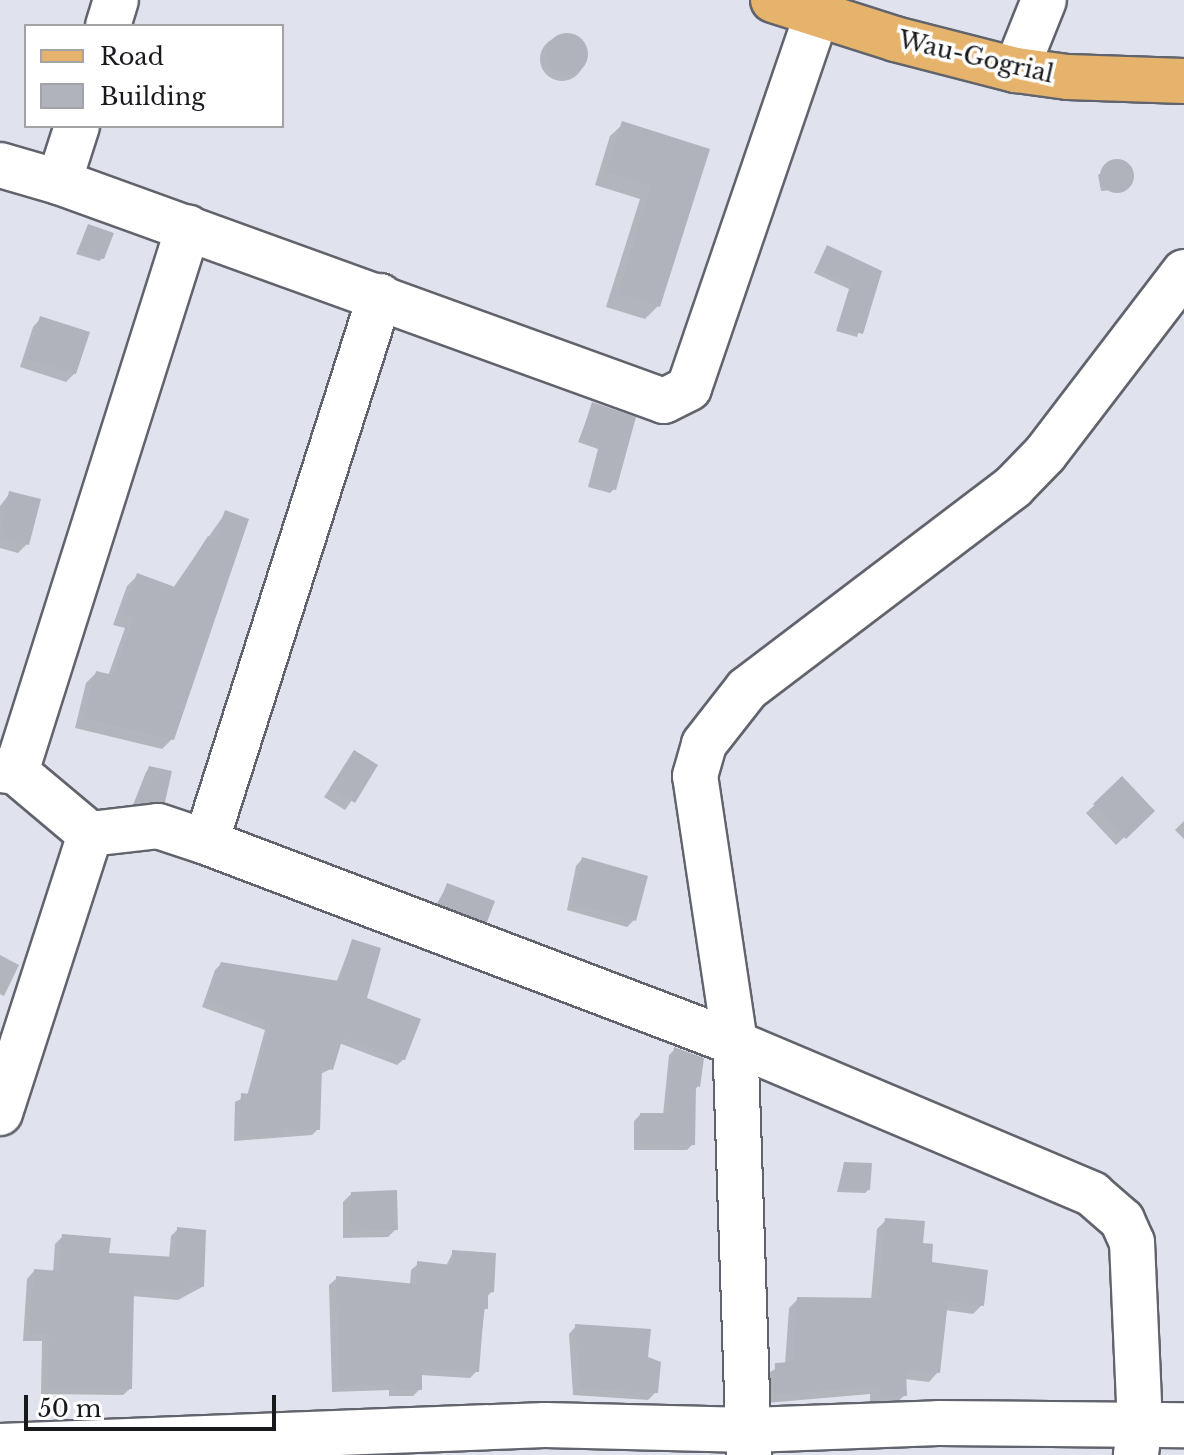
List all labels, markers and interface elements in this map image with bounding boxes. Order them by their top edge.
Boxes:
legend [24,24,284,128]
street label: Wau-Gogrial [896,25,1056,89]
text: Road [100,42,164,71]
text: Building [100,82,206,111]
scale bar [28,1379,280,1429]
text: 50 m [38,1394,101,1423]

